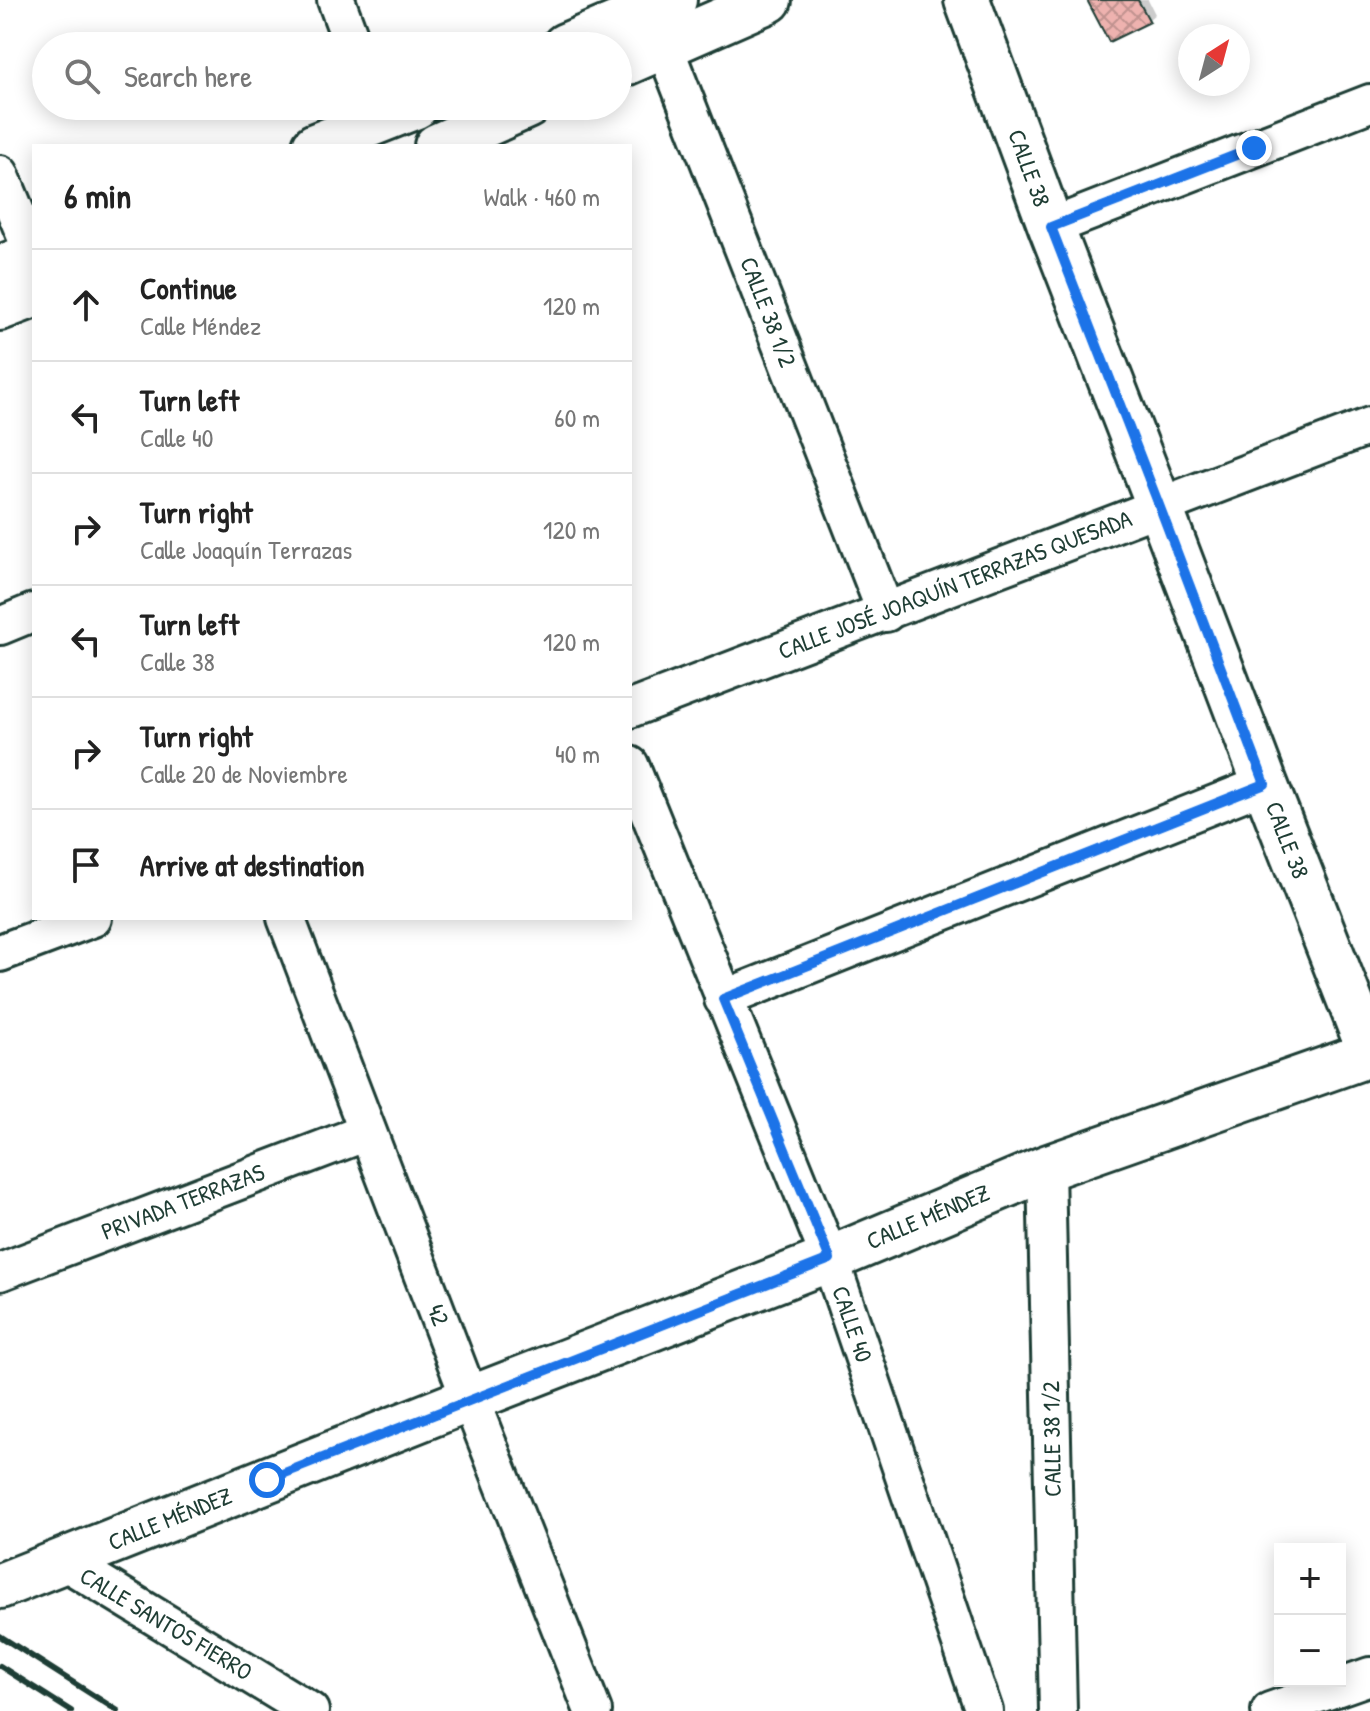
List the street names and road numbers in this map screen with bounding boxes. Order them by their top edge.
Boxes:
street label: CALLE 38 [1001,125,1059,211]
street label: CALLE 38 1/2 [733,252,805,371]
street label: CALLE JOSÉ JOAQUÍN TERRAZAS QUESADA [773,502,1136,666]
street label: CALLE 38 [1259,797,1317,883]
street label: PRIVADA TERRAZAS [97,1155,269,1247]
street label: CALLE MÉNDEZ [861,1176,994,1256]
street label: CALLE 40 [825,1281,881,1366]
street label: 42 [420,1299,457,1330]
street label: CALLE 38 1/2 [1034,1381,1068,1497]
street label: CALLE MÉNDEZ [103,1479,236,1557]
street label: CALLE SANTOS FIERRO [74,1559,259,1687]

